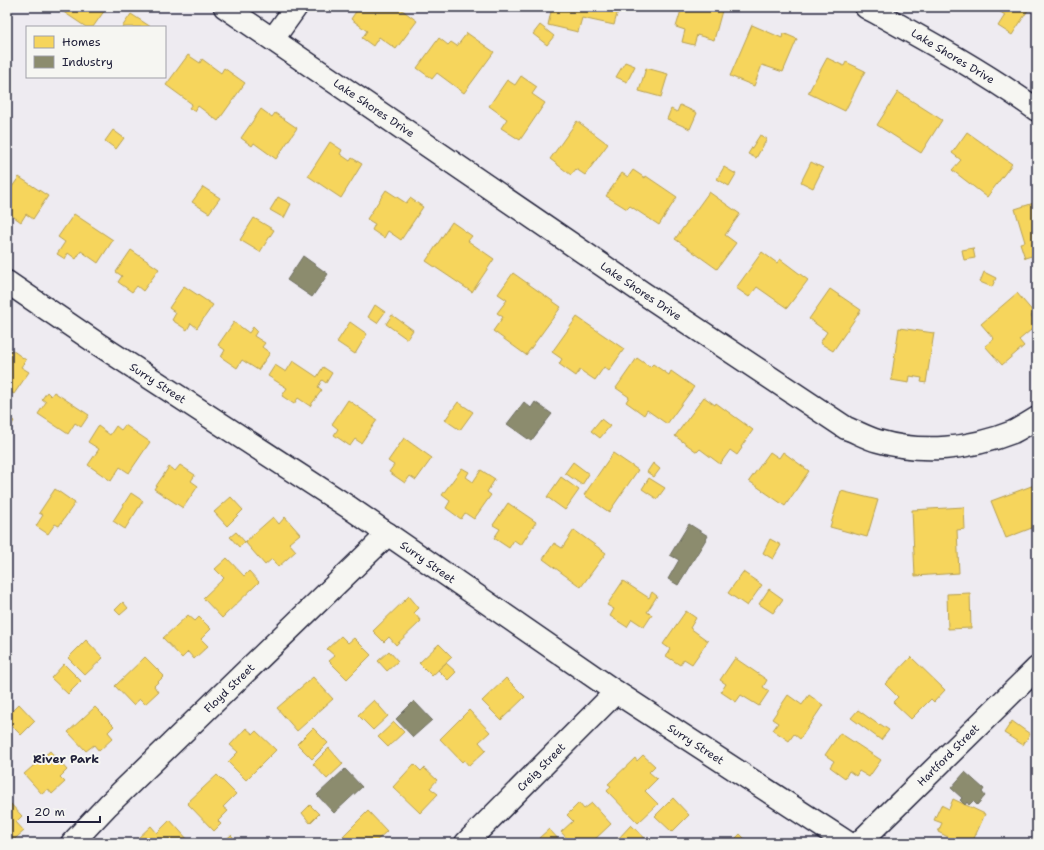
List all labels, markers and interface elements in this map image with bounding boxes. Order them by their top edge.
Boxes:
legend [26,26,166,78]
street label: Lake Shores Drive [908,26,997,87]
text: Homes [62,34,101,50]
text: Industry [62,54,113,70]
street label: Lake Shores Drive [330,76,417,141]
street label: Lake Shores Drive [597,259,684,324]
street label: Surry Street [127,360,189,407]
street label: Surry Street [397,538,459,587]
street label: Floyd Street [201,660,258,716]
street label: Surry Street [665,721,727,768]
street label: Hartford Street [914,721,983,790]
street label: Creig Street [514,740,569,795]
district label: River Park [33,751,99,767]
scale bar [28,798,100,824]
text: 20 m [34,804,65,820]

